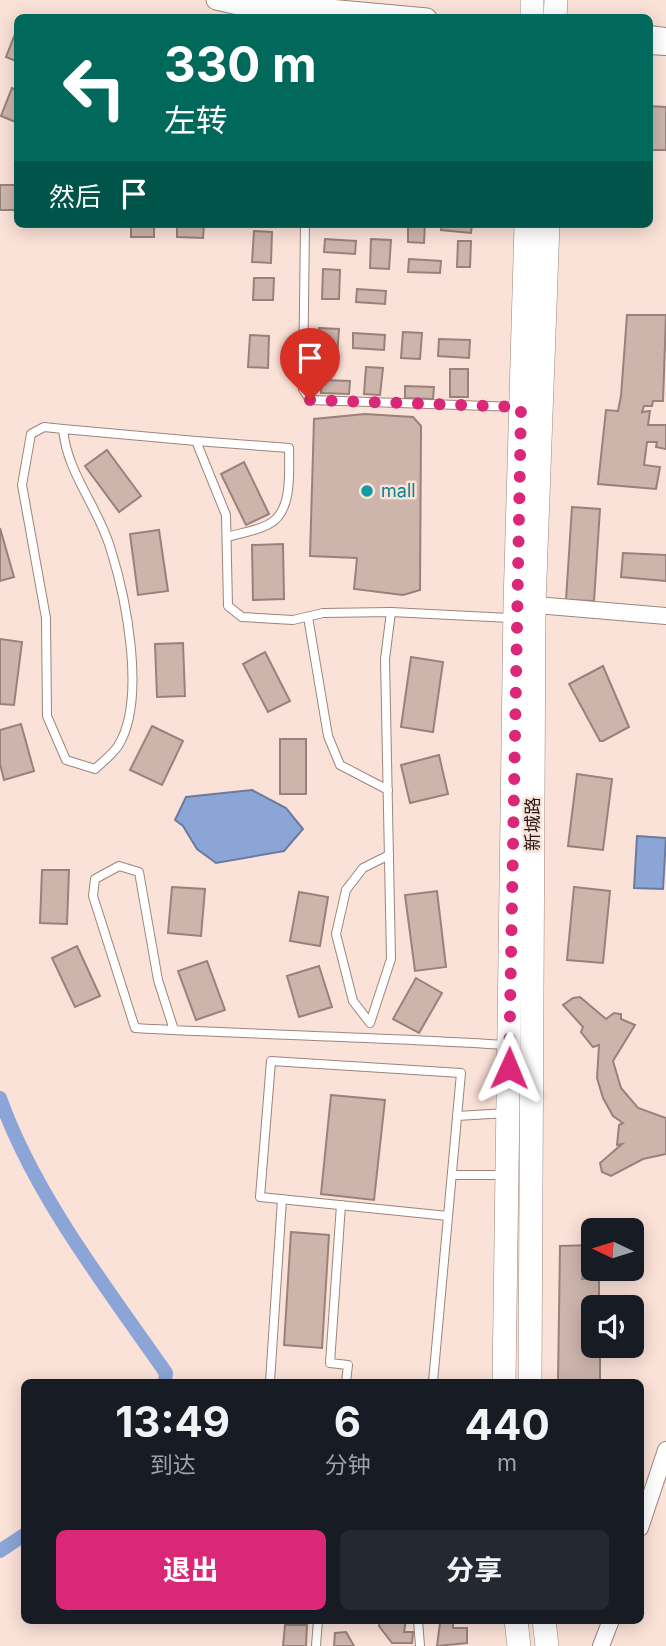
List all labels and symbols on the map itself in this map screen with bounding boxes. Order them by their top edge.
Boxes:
pin [280,328,340,400]
place label: mall [381,480,416,501]
marker: mall [359,483,375,499]
street label: 新城路 [522,797,543,851]
position arrow [472,1031,546,1105]
north arrow [581,1218,644,1281]

